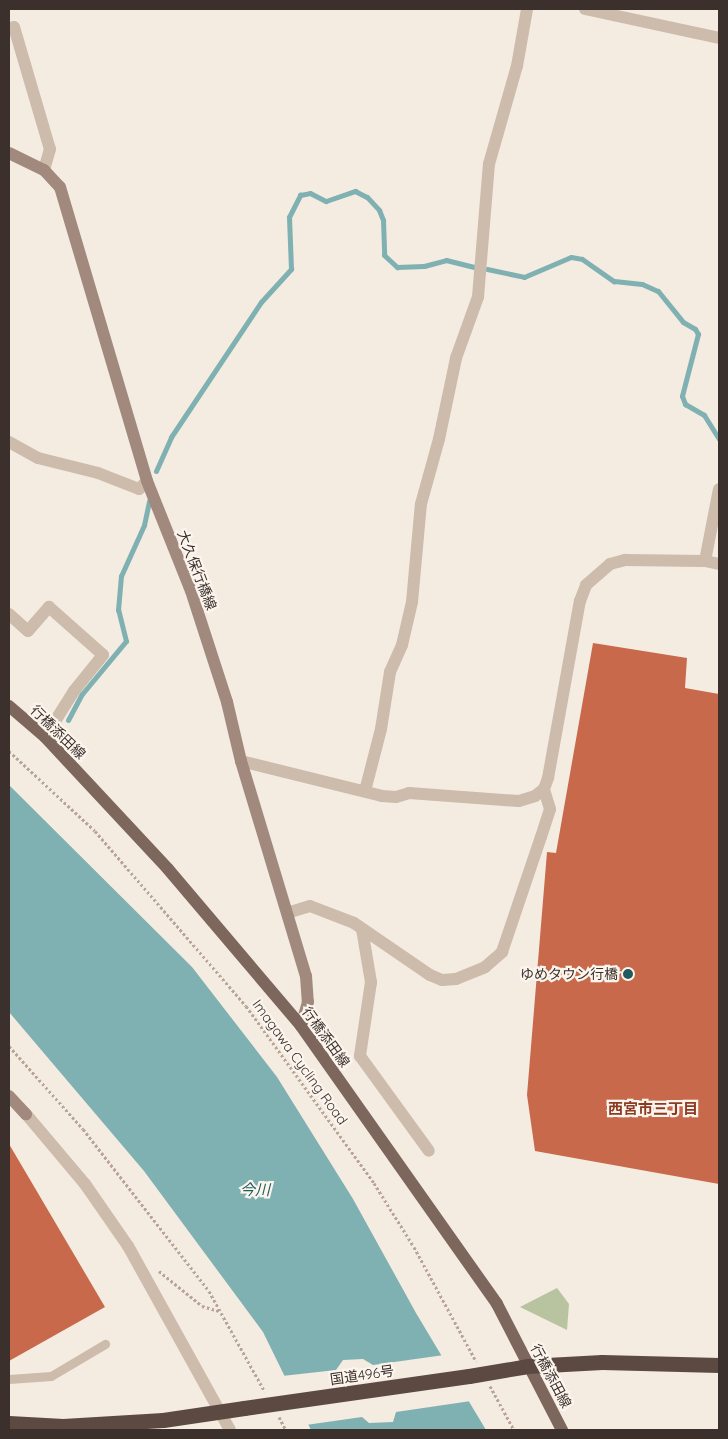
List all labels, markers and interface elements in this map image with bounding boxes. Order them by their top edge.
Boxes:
street label: 大久保行橋線 [174,528,220,612]
street label: 行橋添田線 [27,702,89,762]
place label: ゆめタウン行橋 [520,966,618,982]
marker: ゆめタウン行橋 [622,968,634,980]
street label: Imagawa Cycling Road [249,996,351,1128]
street label: 行橋添田線 [299,1004,353,1070]
district label: 西宮市三丁目 [608,1100,698,1118]
water label: 今川 [240,1181,270,1199]
street label: 行橋添田線 [527,1341,575,1411]
street label: 国道496号 [329,1362,395,1388]

